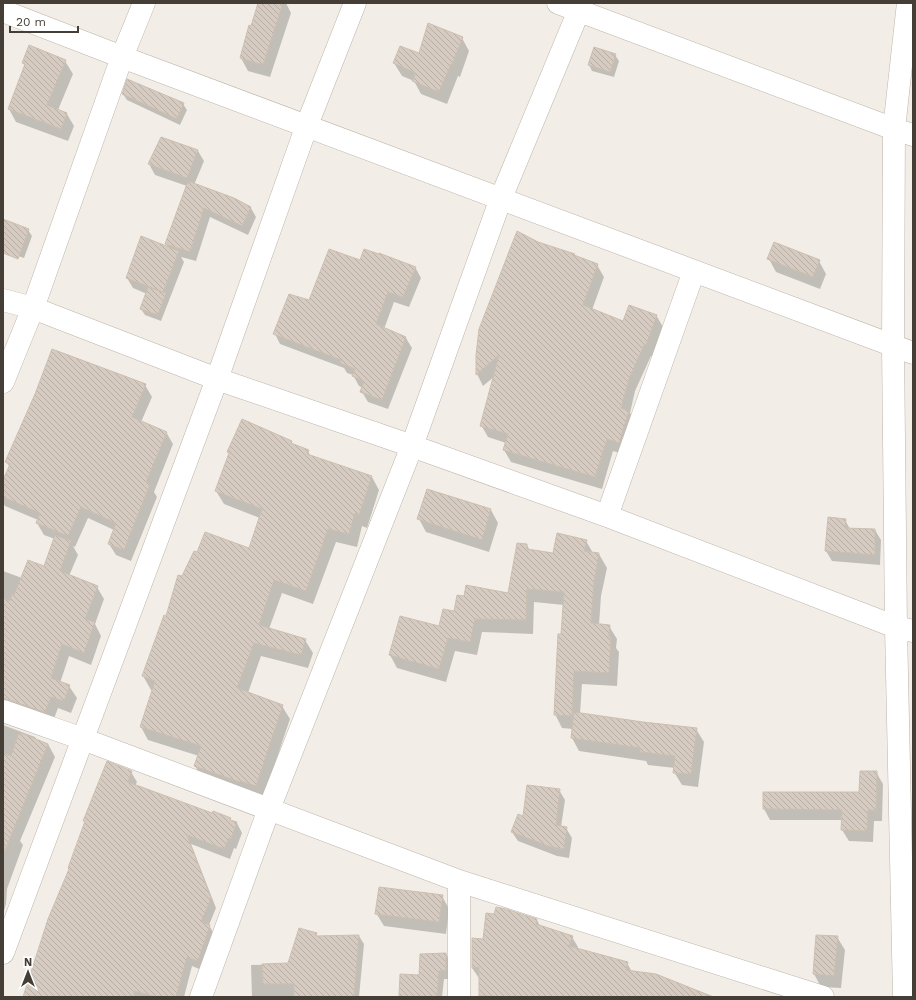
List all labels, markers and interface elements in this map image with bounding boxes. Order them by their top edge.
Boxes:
scale bar [10,8,78,34]
text: 20 m [16,15,46,29]
north arrow [8,952,48,992]
text: N [24,956,32,969]

